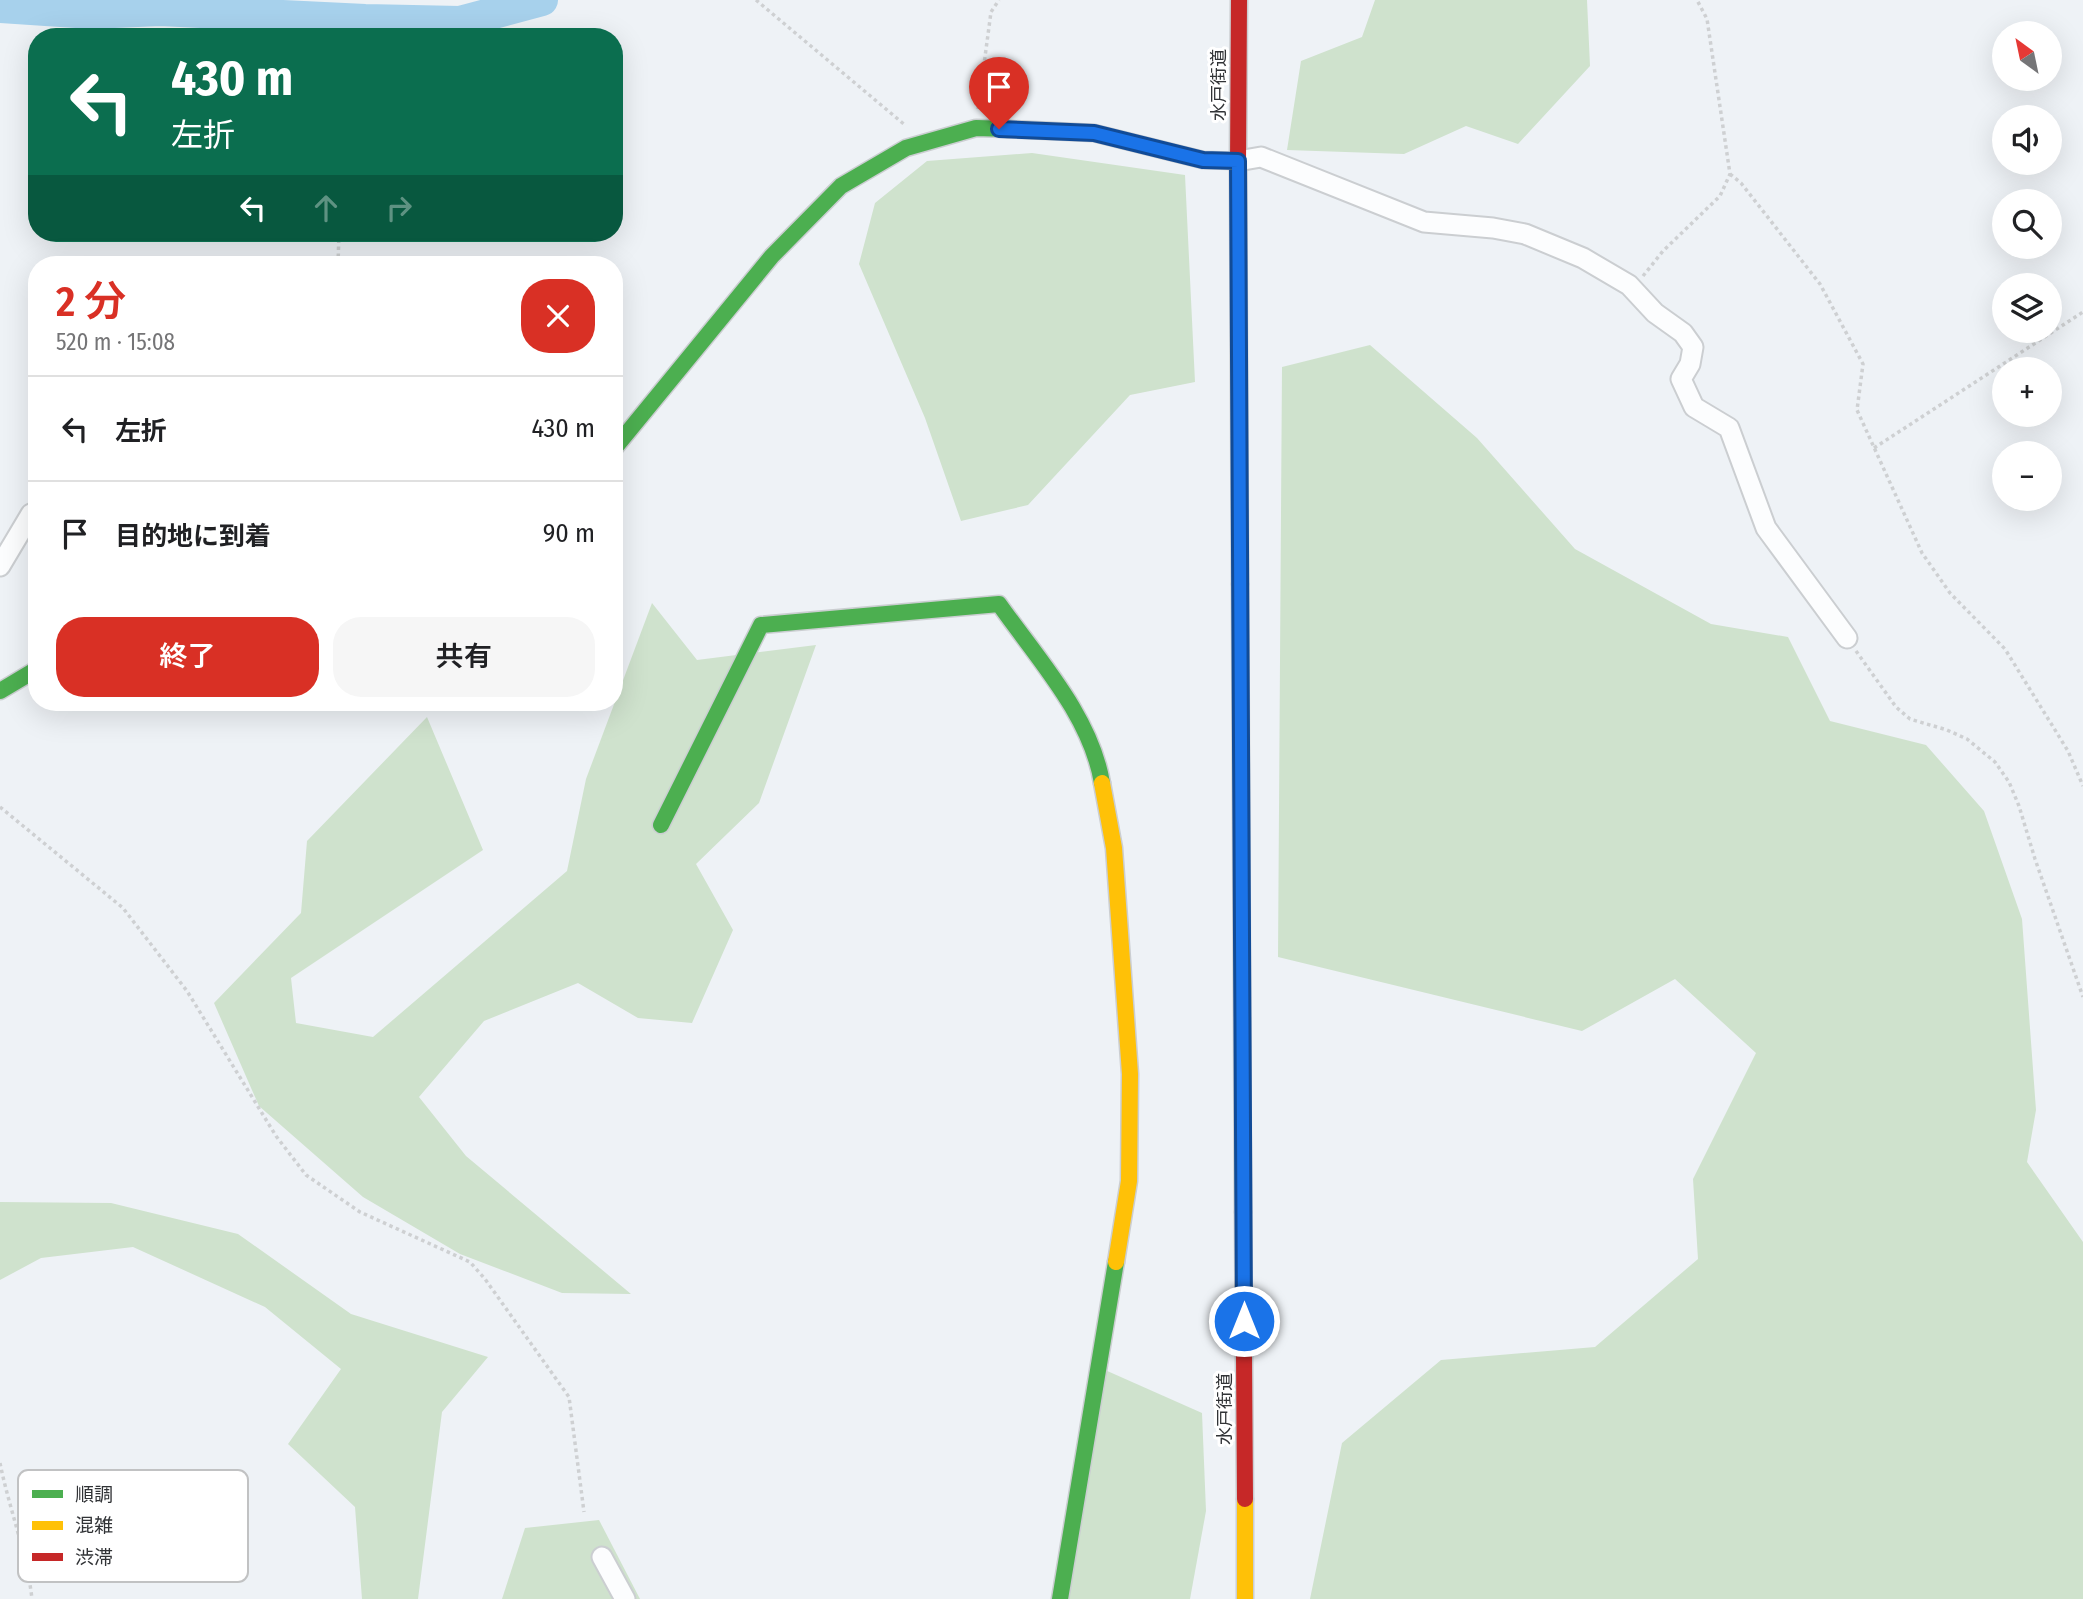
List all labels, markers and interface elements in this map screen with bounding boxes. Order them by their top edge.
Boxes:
north arrow [1992,21,2062,91]
map controls [1992,21,2062,511]
text: 430 m [171,49,293,108]
street label: 水戸街道 [1208,49,1230,121]
icon: left [56,56,147,147]
pin [969,57,1029,129]
icon: arrive [980,68,1018,106]
button: sound [1992,105,2062,175]
text: 左折 [171,116,235,154]
icon: left [234,189,272,227]
icon: ahead [307,189,345,227]
icon: right [380,189,418,227]
button: search [1992,189,2062,259]
button: layers [1992,273,2062,343]
text: 2 分 [56,277,126,327]
button: close [521,279,595,353]
text: 520 m · 15:08 [56,328,175,356]
button: + [1992,357,2062,427]
icon: left [56,410,94,448]
text: 430 m [531,413,595,444]
text: 左折 [115,416,167,447]
button: − [1992,441,2062,511]
icon: arrive [56,515,94,553]
text: 90 m [543,518,595,549]
text: 目的地に到着 [115,521,271,552]
button: 終了 [56,617,319,697]
button: 共有 [333,617,595,697]
position arrow [1207,1284,1281,1358]
street label: 水戸街道 [1214,1373,1236,1445]
legend [18,1470,248,1582]
text: 順調 [75,1483,113,1506]
text: 混雑 [75,1514,113,1537]
text: 渋滞 [75,1546,113,1569]

